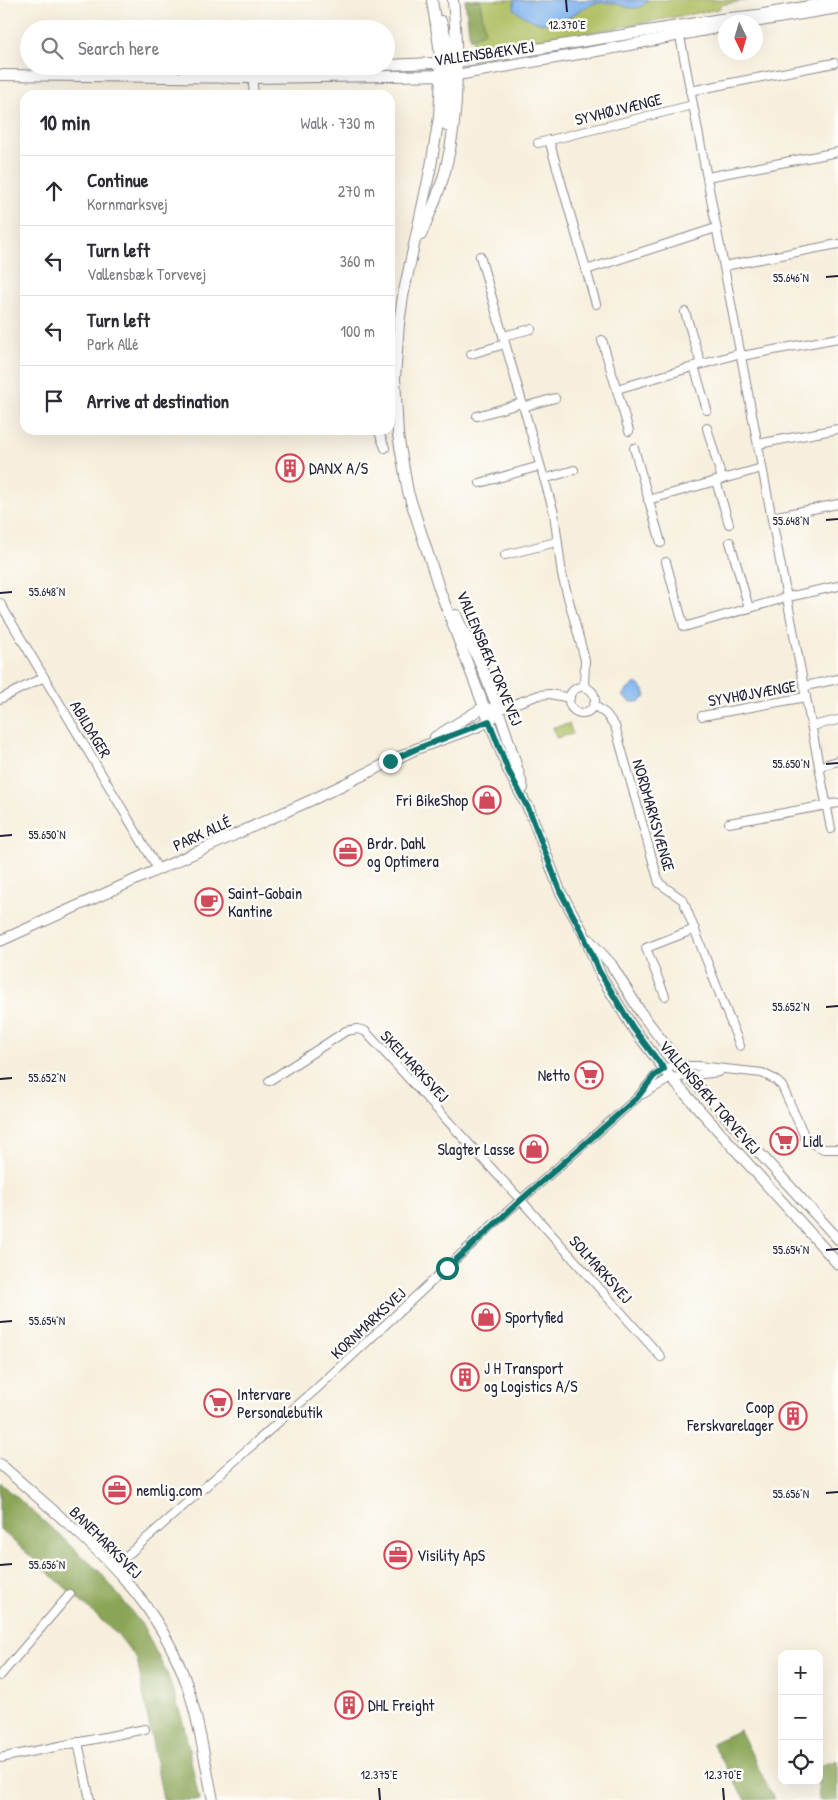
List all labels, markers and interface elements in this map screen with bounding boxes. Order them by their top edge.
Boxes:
north arrow [718,15,763,60]
text: 12.370°E [548,16,586,33]
search box [20,20,395,75]
icon: search [38,34,66,62]
text: Search here [78,35,159,61]
street label: VALLENSBÆKVEJ [433,35,535,71]
street label: SYVHØJVÆNGE [572,88,664,130]
text: 10 min [40,108,90,137]
text: Walk · 730 m [301,112,375,134]
text: Continue [87,167,148,193]
icon: ahead [40,177,68,205]
text: 270 m [338,180,375,202]
text: Kornmarksvej [87,193,168,215]
text: Turn left [87,237,150,263]
icon: left [40,247,68,275]
text: 360 m [340,250,375,272]
text: Vallensbæk Torvevej [87,263,206,285]
text: 55.646°N [773,269,809,286]
text: Turn left [87,307,150,333]
icon: left [40,317,68,345]
text: 100 m [340,320,375,342]
text: Park Allé [87,333,139,355]
icon: arrive [40,387,68,415]
text: Arrive at destination [87,388,229,414]
building icon: DANX A/S [275,453,305,483]
place label: DANX A/S [309,457,369,479]
text: 55.648°N [773,512,809,529]
text: 55.648°N [29,583,65,600]
street label: VALLENSBÆK TORVEVEJ [452,587,528,729]
street label: SYVHØJVÆNGE [706,674,798,712]
street label: ABILDAGER [65,696,117,762]
route end [379,750,402,773]
text: 55.650°N [772,755,810,772]
street label: NORDMARKSVÆNGE [628,756,680,874]
shop icon: Fri BikeShop [472,785,502,815]
place label: Fri BikeShop [396,789,468,811]
street label: PARK ALLÉ [169,810,235,856]
text: 55.650°N [28,826,66,843]
place label: Brdr. Dahl og Optimera [367,832,439,872]
office icon: Brdr. Dahl og Optimera [333,837,363,867]
place label: Saint-Gobain Kantine [228,882,302,922]
cafe icon: Saint-Gobain Kantine [194,887,224,917]
text: 55.652°N [772,998,810,1015]
street label: SKELMARKSVEJ [376,1025,454,1107]
street label: VALLENSBÆK TORVEVEJ [654,1035,766,1159]
supermarket icon: Netto [574,1060,604,1090]
place label: Netto [538,1064,571,1086]
text: 55.652°N [28,1069,66,1086]
supermarket icon: Lidl [769,1126,799,1156]
place label: Lidl [803,1130,824,1152]
shop icon: Slagter Lasse [519,1134,549,1164]
place label: Slagter Lasse [437,1138,516,1160]
street label: SOLMARKSVEJ [565,1230,637,1308]
text: 55.654°N [773,1241,809,1258]
route start [436,1257,459,1280]
street label: KORNMARKSVEJ [326,1282,410,1364]
shop icon: Sportyfied [471,1302,501,1332]
place label: Sportyfied [505,1306,563,1328]
text: 55.654°N [29,1312,65,1329]
place label: J H Transport og Logistics A/S [484,1357,578,1397]
building icon: J H Transport og Logistics A/S [450,1362,480,1392]
place label: Intervare Personalebutik [237,1383,323,1423]
supermarket icon: Intervare Personalebutik [203,1388,233,1418]
place label: Coop Ferskvarelager [686,1396,774,1436]
building icon: Coop Ferskvarelager [778,1401,808,1431]
office icon: nemlig.com [102,1475,132,1505]
place label: nemlig.com [136,1479,203,1501]
text: 55.656°N [773,1485,809,1502]
street label: BANEMARKSVEJ [65,1501,147,1583]
office icon: Visility ApS [383,1540,413,1570]
place label: Visility ApS [417,1544,486,1566]
text: 55.656°N [29,1556,65,1573]
map controls [778,1650,823,1785]
button: + [778,1650,823,1695]
building icon: DHL Freight [334,1690,364,1720]
place label: DHL Freight [368,1694,435,1716]
button: − [778,1695,823,1740]
button: locate [778,1740,823,1785]
text: 12.375°E [360,1766,398,1783]
text: 12.370°E [704,1766,742,1783]

